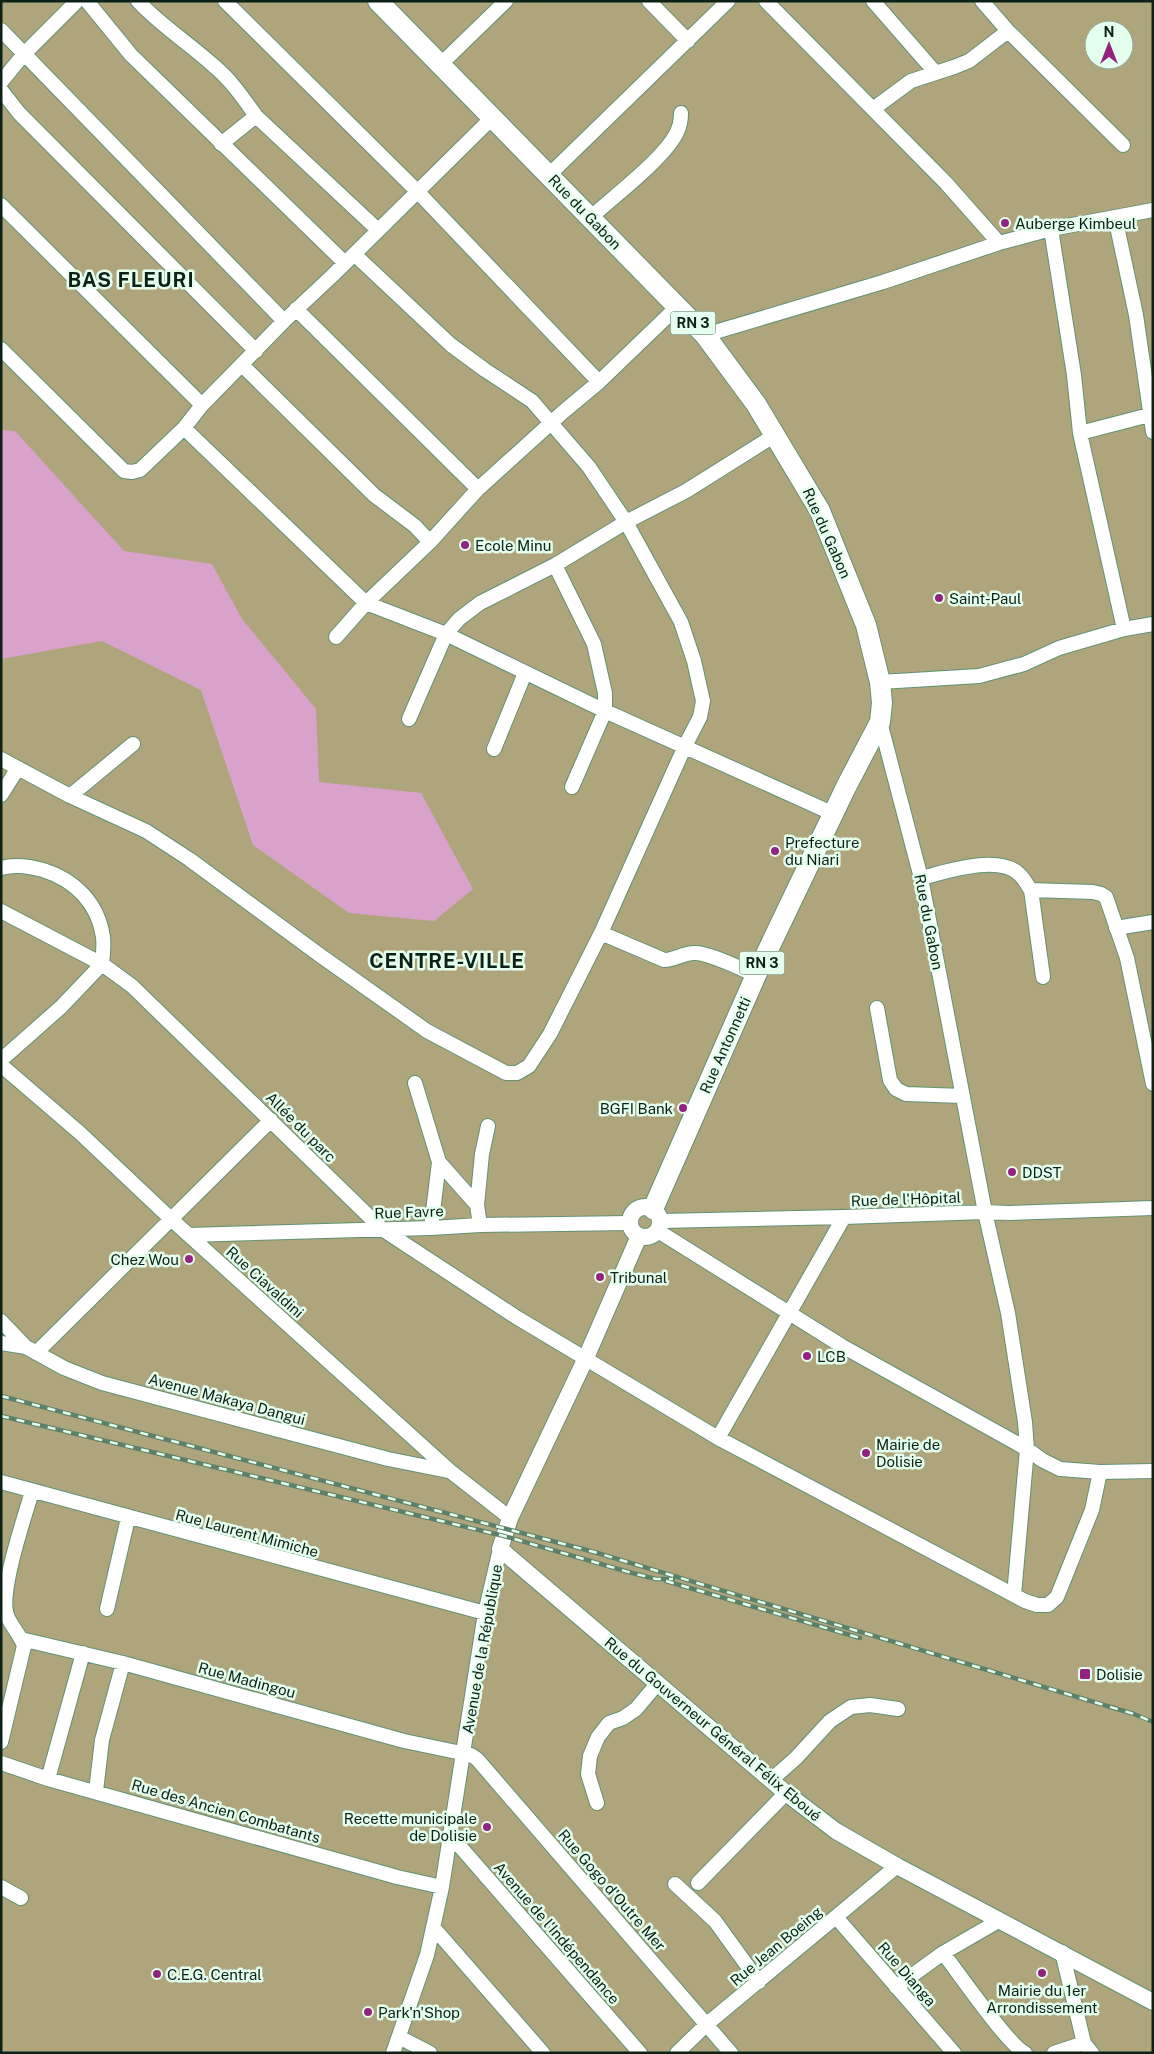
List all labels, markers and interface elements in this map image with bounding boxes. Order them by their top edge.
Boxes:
north arrow [1084,20,1134,70]
text: N [1104,24,1114,40]
street label: Rue du Gabon [545,171,625,253]
place label: Auberge Kimbeul [1015,215,1136,232]
marker: Auberge Kimbeul [999,217,1011,229]
district label: BAS FLEURI [67,268,195,292]
road number: RN 3 [670,312,716,334]
street label: Rue du Gabon [799,485,855,581]
place label: Ecole Minu [475,537,551,554]
marker: Ecole Minu [459,539,471,551]
place label: Saint-Paul [949,590,1022,607]
marker: Saint-Paul [933,592,945,604]
place label: Prefecture du Niari [785,834,859,868]
marker: Prefecture du Niari [769,845,781,857]
street label: Rue du Gabon [911,873,947,971]
district label: CENTRE-VILLE [369,949,525,973]
road number: RN 3 [740,951,784,974]
street label: Rue Antonnetti [696,994,754,1096]
street label: Allée du parc [263,1089,339,1165]
place label: BGFI Bank [600,1100,673,1117]
marker: BGFI Bank [677,1102,689,1114]
place label: DDST [1022,1164,1062,1181]
marker: DDST [1006,1166,1018,1178]
street label: Rue de l'Hôpital [851,1189,961,1209]
street label: Rue Favre [374,1202,444,1222]
street label: Rue Ciavaldini [223,1243,307,1321]
place label: Chez Wou [110,1251,179,1268]
marker: Chez Wou [183,1253,195,1265]
place label: Tribunal [610,1269,667,1286]
marker: Tribunal [594,1271,606,1283]
place label: LCB [817,1348,846,1365]
marker: LCB [801,1350,813,1362]
street label: Avenue Makaya Dangui [147,1370,307,1428]
place label: Mairie de Dolisie [876,1436,940,1470]
marker: Mairie de Dolisie [860,1447,872,1459]
street label: Rue Laurent Mimiche [174,1506,320,1560]
street label: Avenue de la République [459,1563,505,1735]
street label: Rue du Gouverneur Général Félix Eboué [601,1633,825,1825]
street label: Rue Madingou [196,1659,298,1701]
place label: Dolisie [1096,1666,1143,1683]
marker: Dolisie [1078,1667,1092,1681]
street label: Rue des Ancien Combatants [130,1776,322,1846]
place label: Recette municipale de Dolisie [344,1810,477,1844]
marker: Recette municipale de Dolisie [481,1821,493,1833]
street label: Rue Gogo d'Outre Mer [555,1826,669,1954]
street label: Avenue de l'Indépendance [491,1859,623,2007]
street label: Rue Jean Boeing [727,1903,825,1989]
street label: Rue Dianga [875,1939,939,2009]
place label: C.E.G. Central [167,1966,262,1983]
marker: Mairie du 1er Arrondissement [1036,1967,1048,1979]
marker: C.E.G. Central [151,1968,163,1980]
place label: Mairie du 1er Arrondissement [986,1982,1098,2016]
place label: Park'n'Shop [378,2004,460,2021]
marker: Park'n'Shop [362,2006,374,2018]

